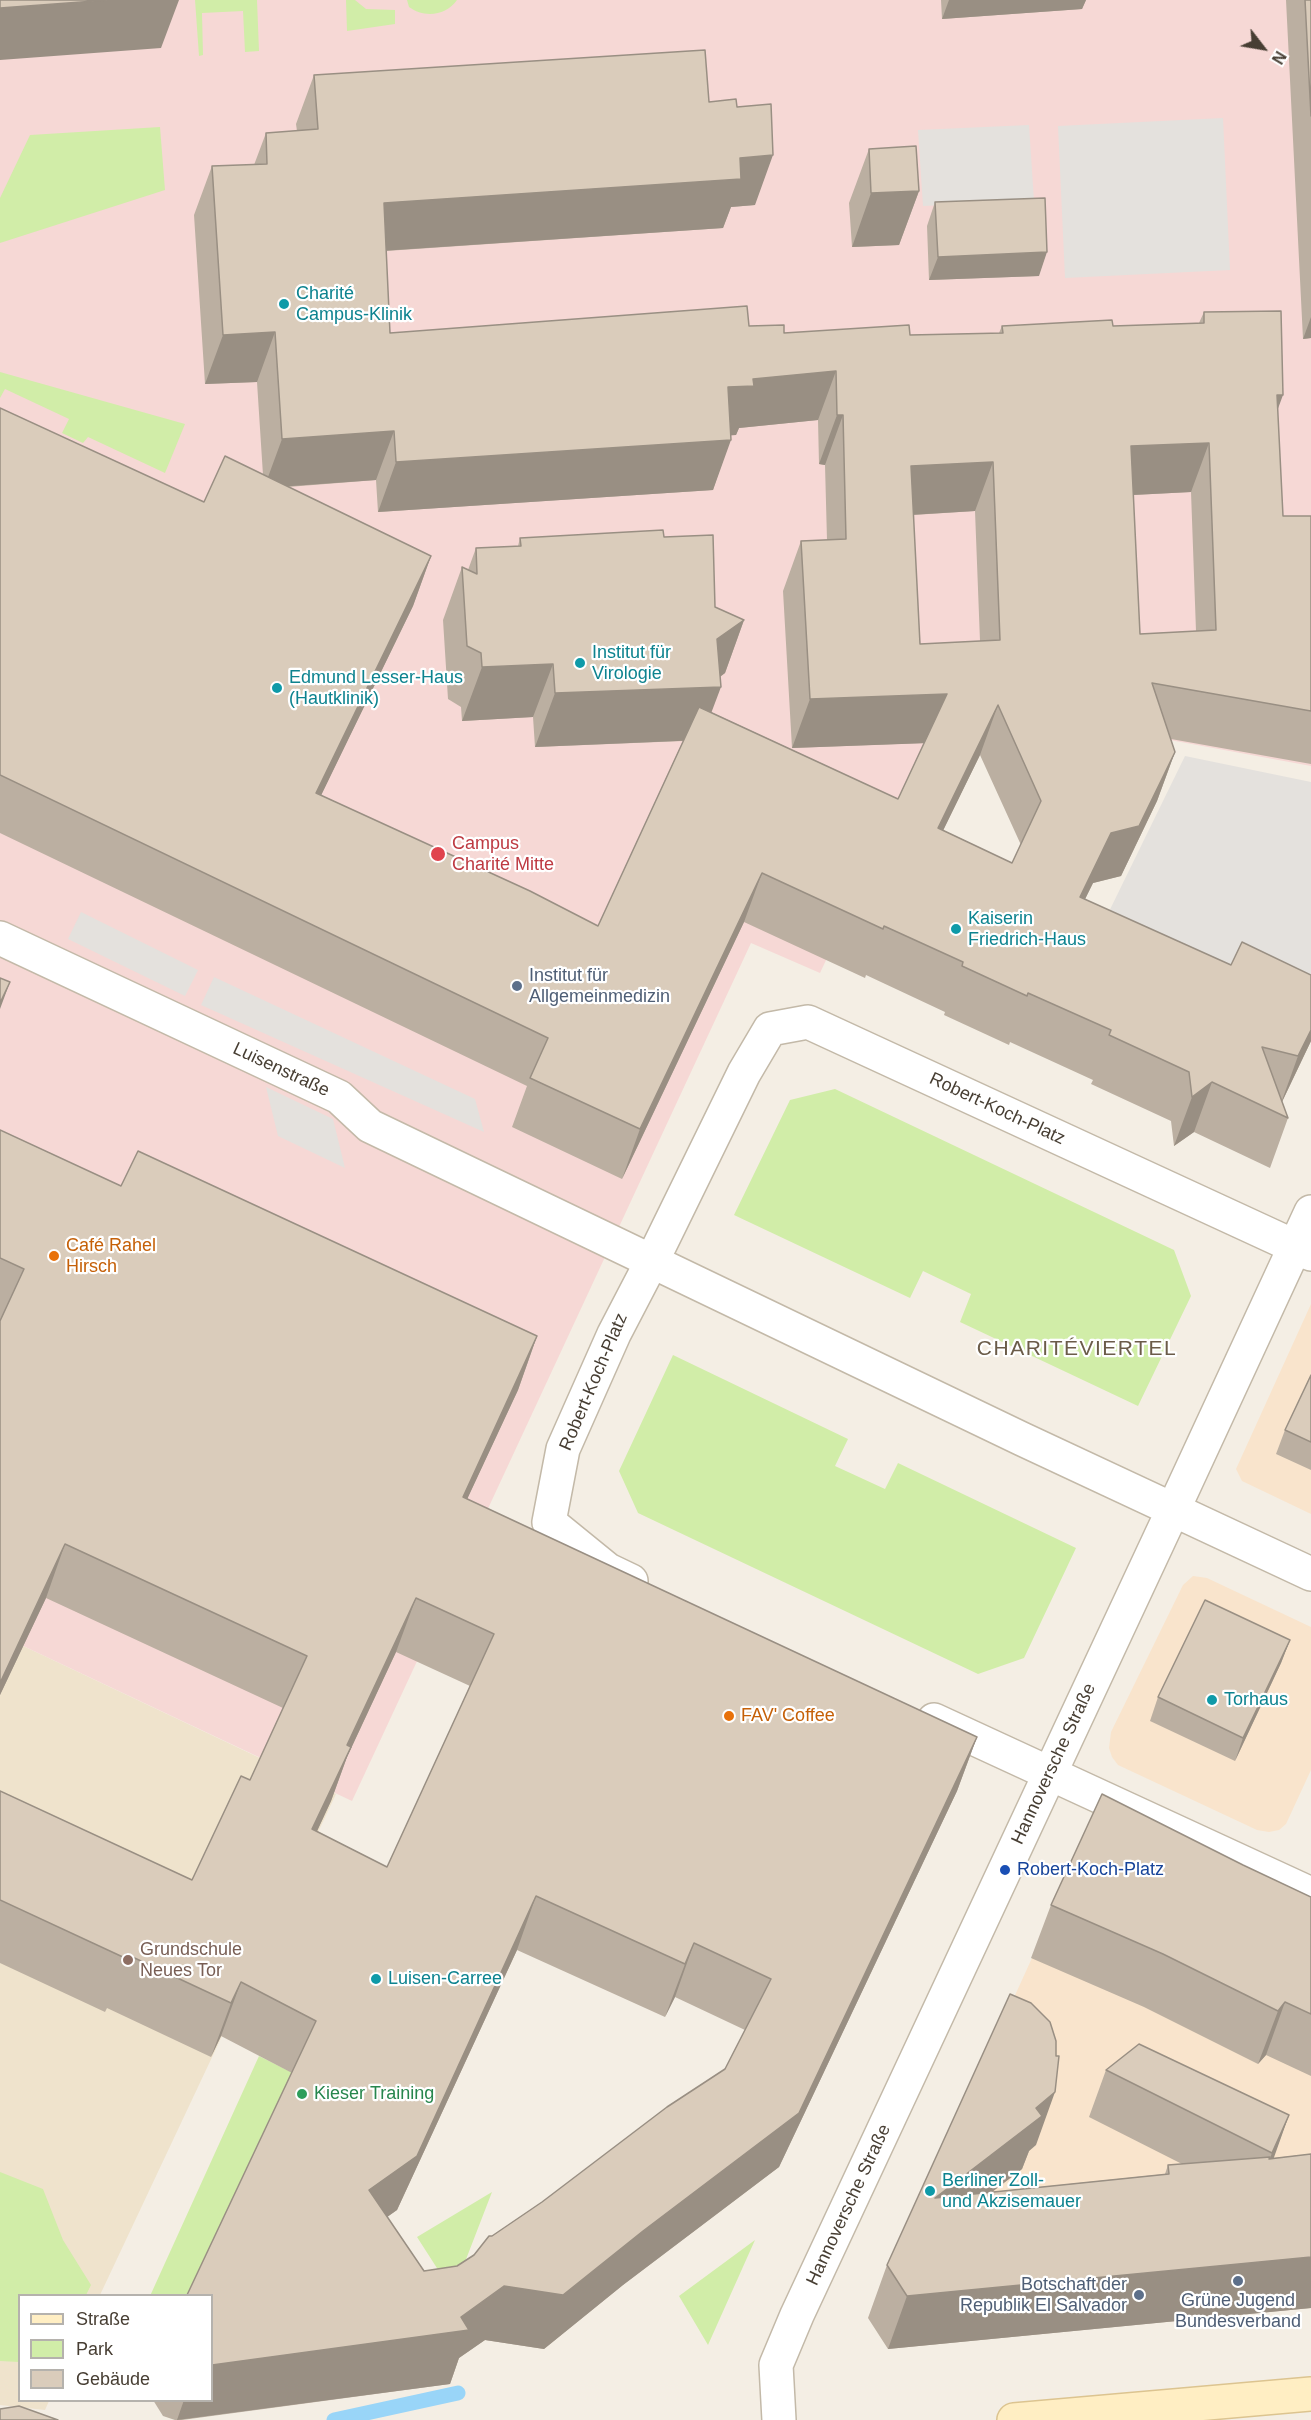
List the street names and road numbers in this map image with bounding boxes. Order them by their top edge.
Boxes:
street label: Luisenstraße [229,1038,333,1102]
street label: Robert-Koch-Platz [926,1068,1068,1150]
street label: Robert-Koch-Platz [555,1310,633,1454]
street label: Hannoversche Straße [1007,1680,1101,1848]
street label: Hannoversche Straße [802,2121,896,2289]

